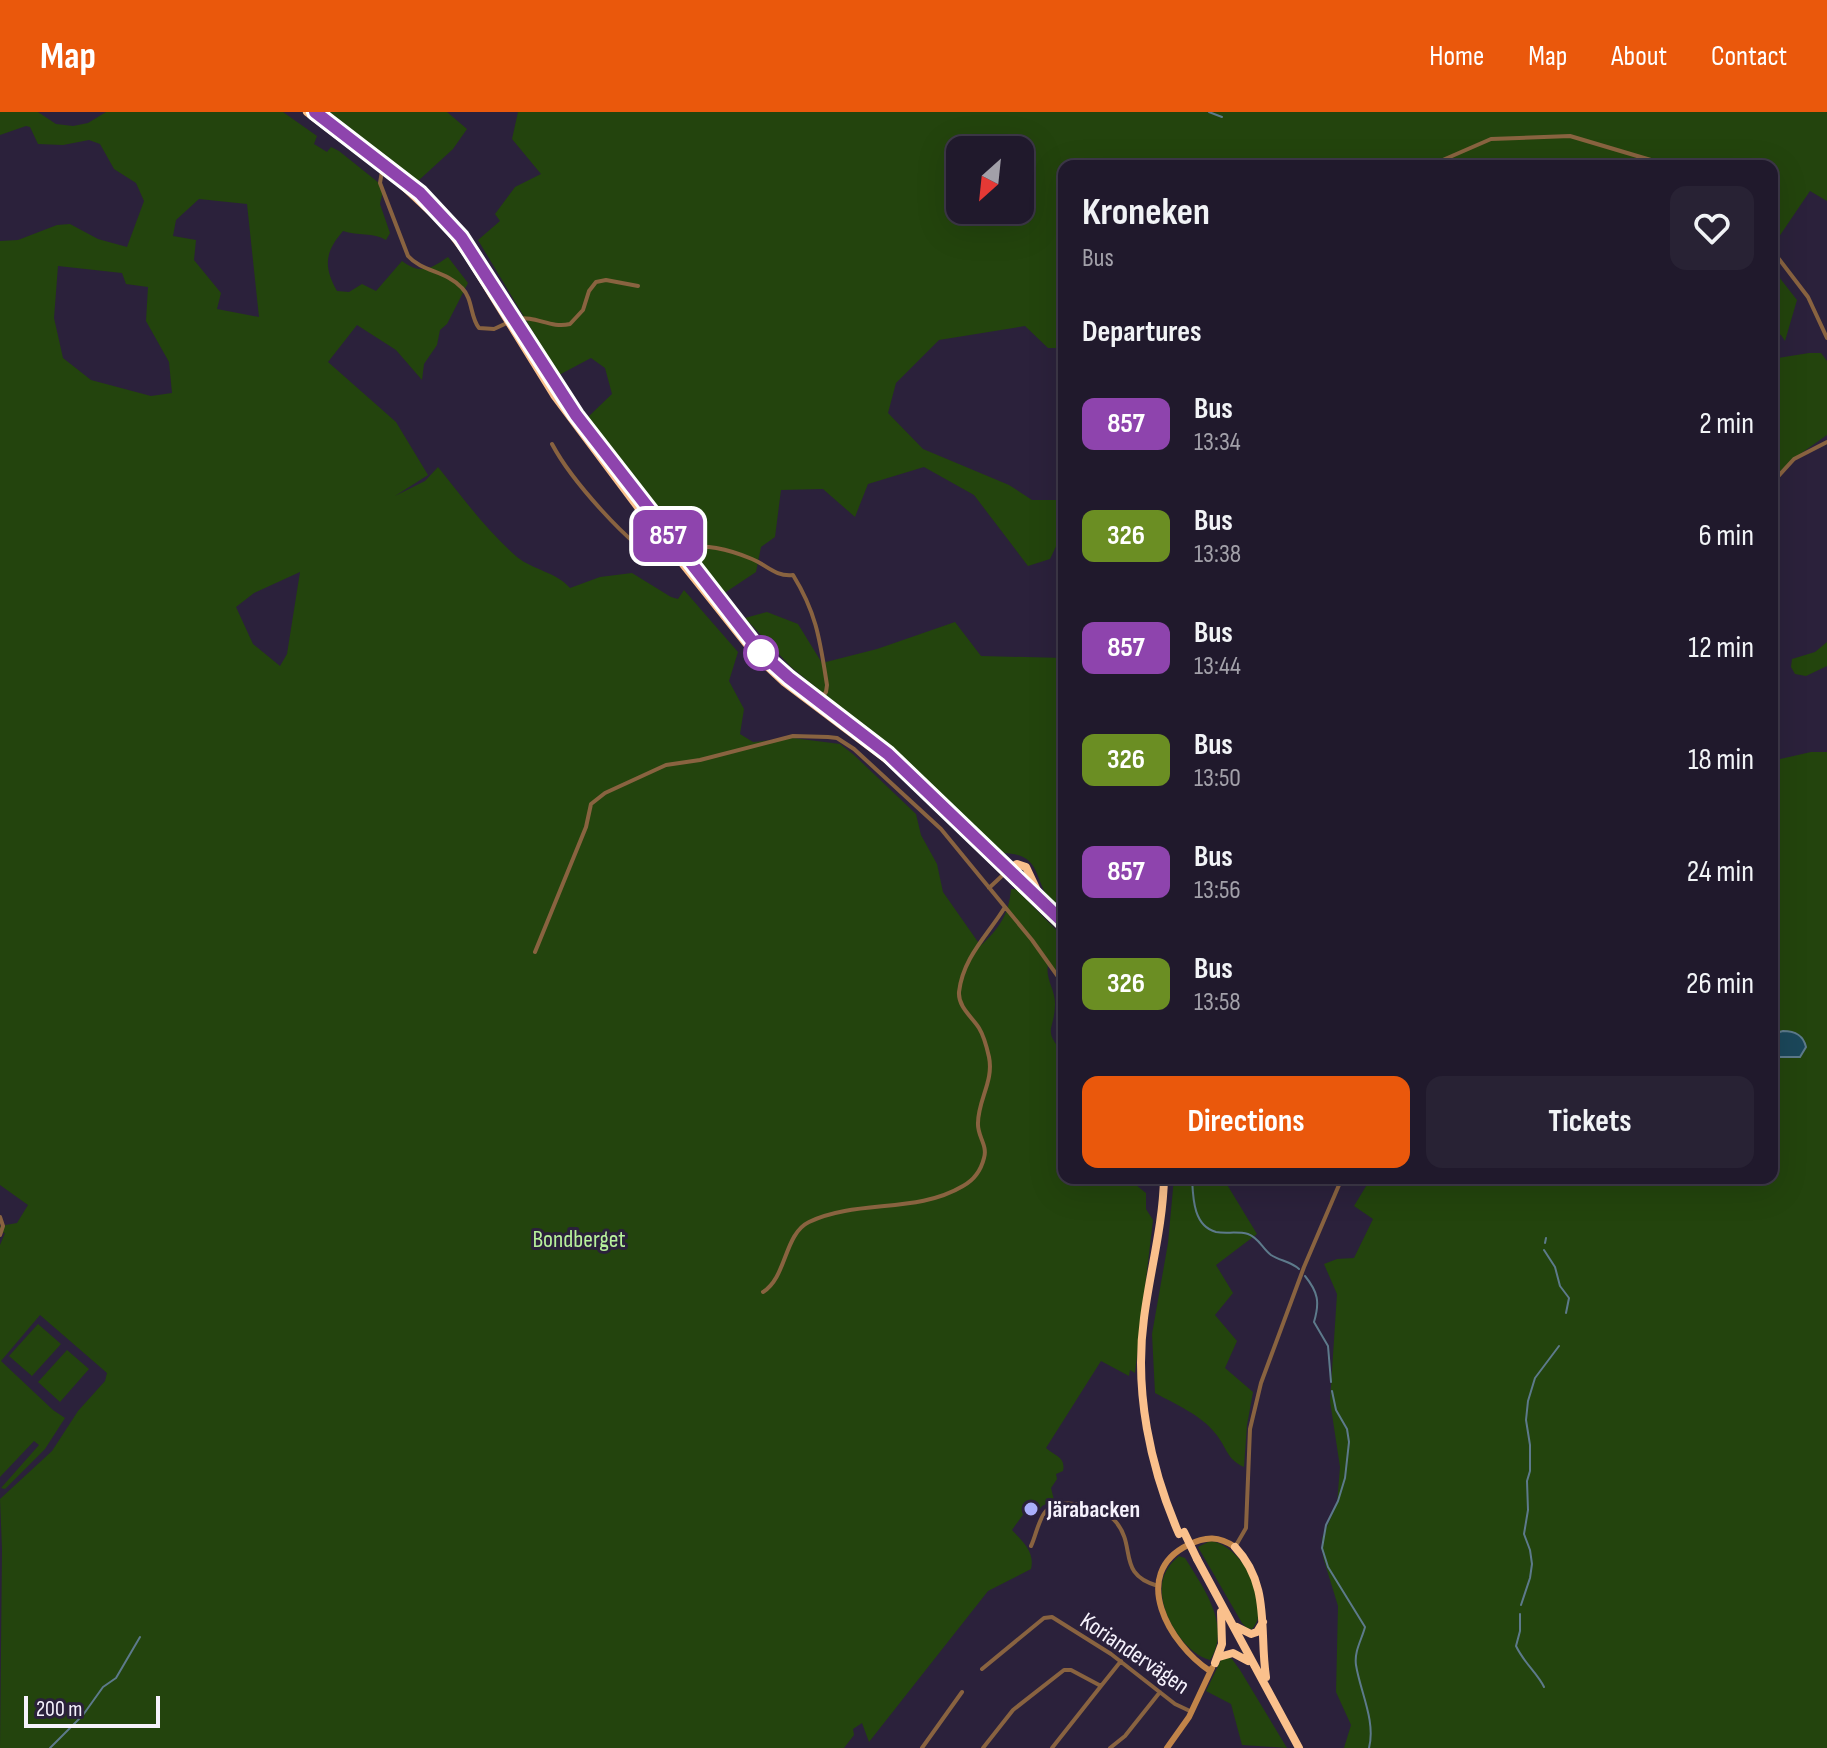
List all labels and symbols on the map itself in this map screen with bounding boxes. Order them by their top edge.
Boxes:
north arrow [946,136,1034,224]
line badge: 857 [622,510,714,562]
unlabelled marker [744,636,778,670]
park label: Bondberget [532,1225,626,1254]
place label: Järabacken [1046,1495,1140,1524]
marker: Järabacken [1022,1500,1040,1518]
street label: Koriandervägen [1075,1606,1195,1701]
scale bar [24,1692,160,1728]

